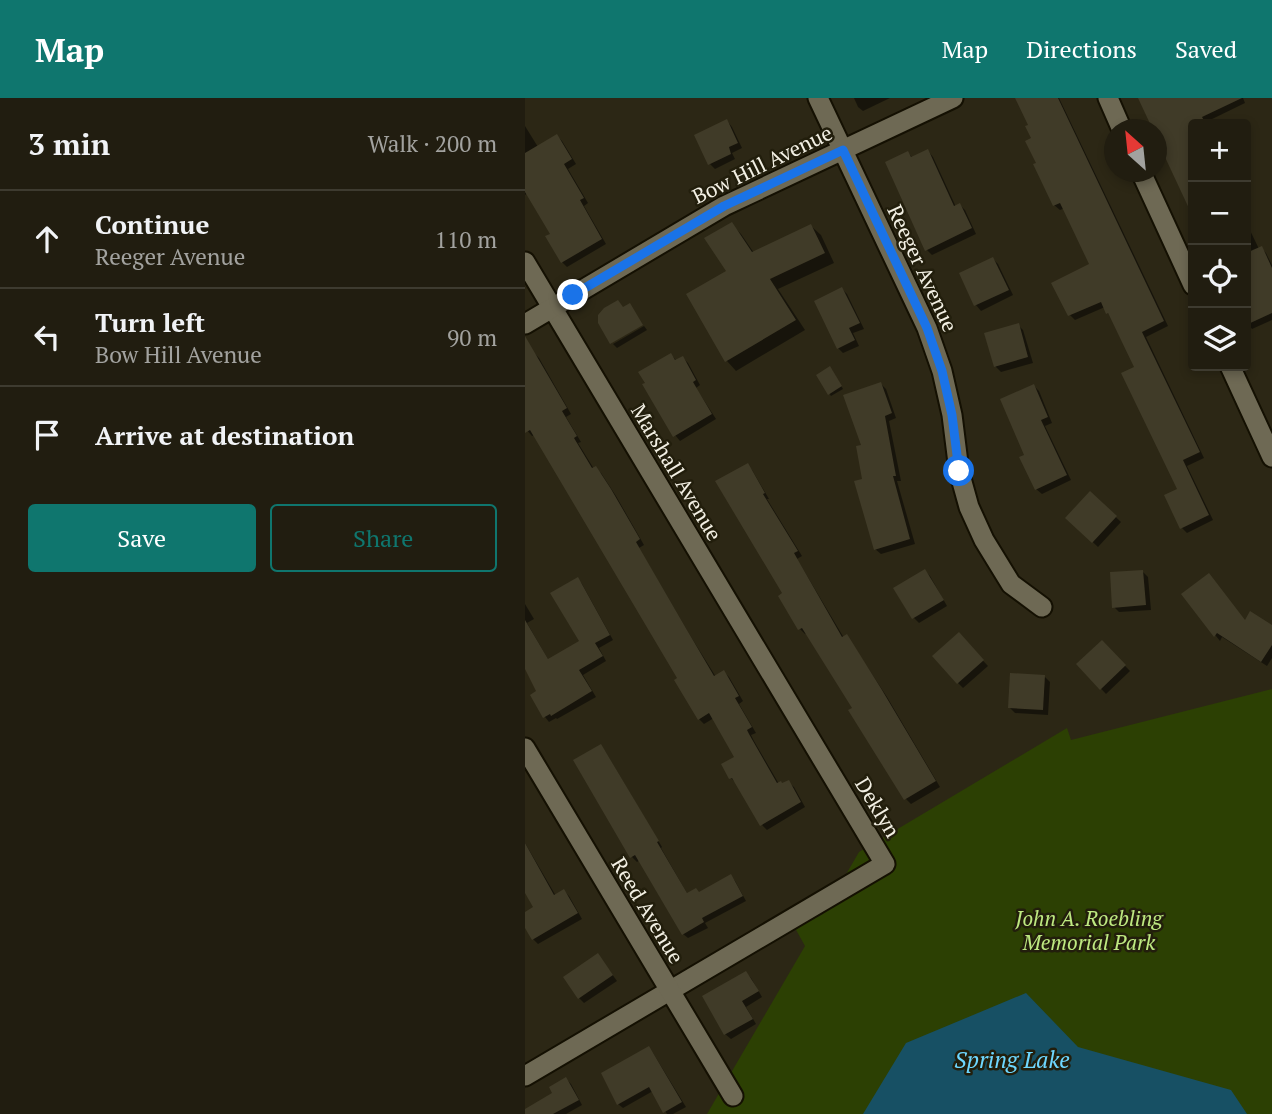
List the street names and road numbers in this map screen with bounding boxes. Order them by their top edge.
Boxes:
street label: Bow Hill Avenue [687,118,837,210]
street label: Reeger Avenue [881,200,965,336]
street label: Marshall Avenue [625,398,729,546]
street label: Deklyn [849,772,907,843]
street label: Reed Avenue [605,852,691,968]

